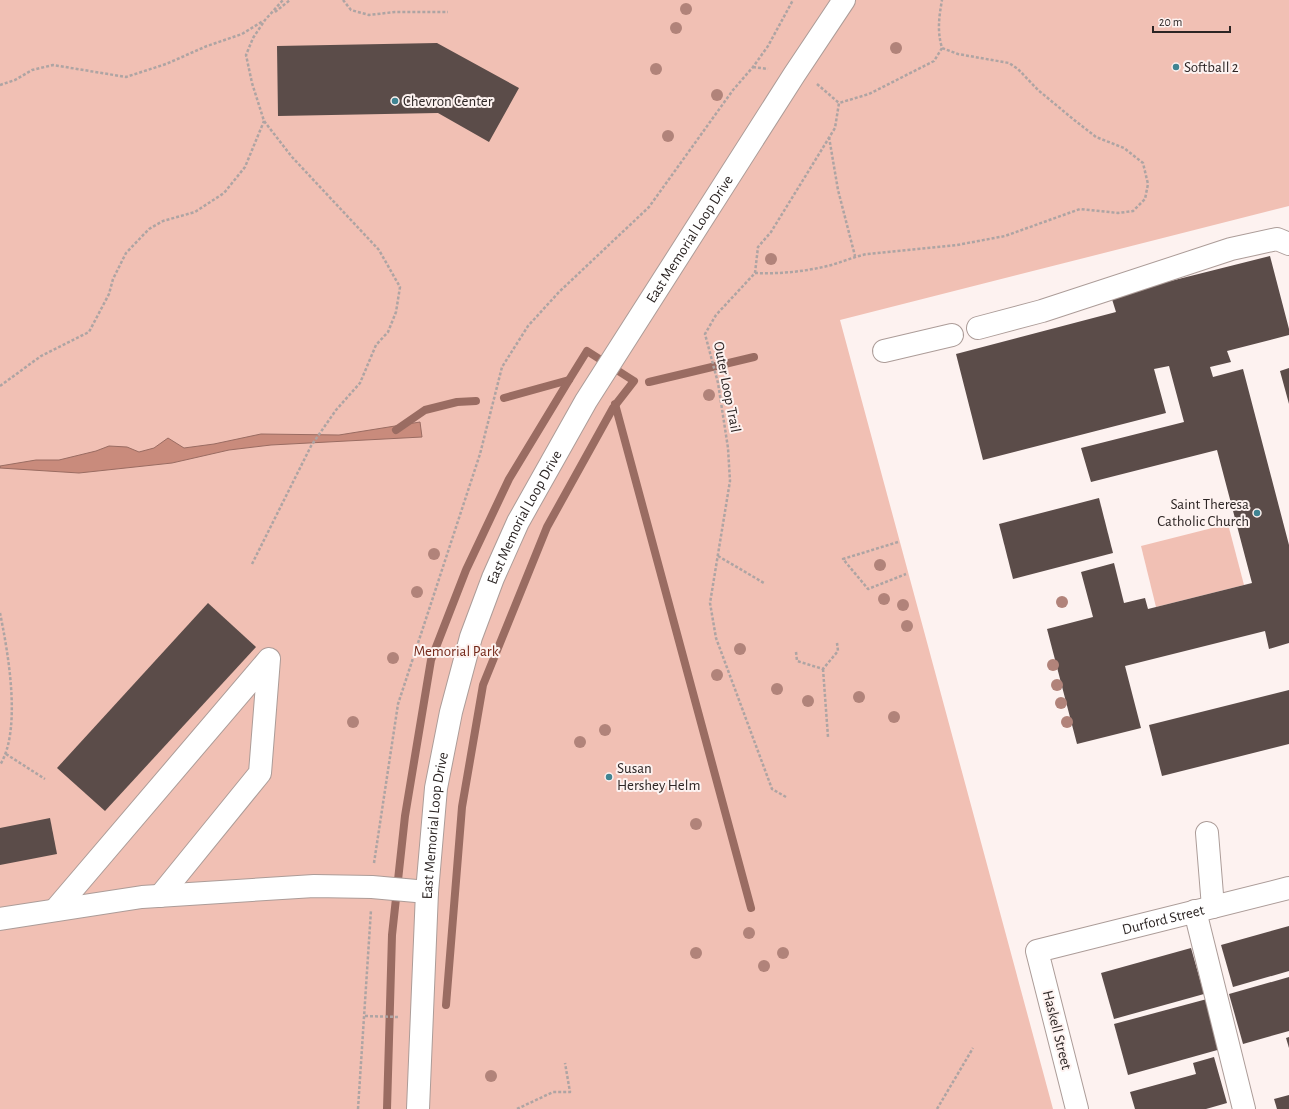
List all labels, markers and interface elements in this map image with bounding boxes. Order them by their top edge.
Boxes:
scale bar [1153,8,1230,34]
text: 20 m [1159,16,1182,28]
place label: Softball 2 [1184,60,1239,75]
marker: Softball 2 [1171,62,1181,72]
place label: Chevron Center [403,94,493,109]
marker: Chevron Center [390,96,400,106]
street label: East Memorial Loop Drive [643,172,736,305]
street label: Outer Loop Trail [711,340,743,434]
street label: East Memorial Loop Drive [484,448,564,586]
place label: Saint Theresa Catholic Church [1157,497,1249,529]
marker: Saint Theresa Catholic Church [1252,508,1262,518]
park label: Memorial Park [413,644,499,659]
street label: East Memorial Loop Drive [419,751,450,900]
place label: Susan Hershey Helm [617,761,700,793]
marker: Susan Hershey Helm [604,772,614,782]
street label: Durford Street [1121,902,1206,937]
street label: Haskell Street [1040,989,1074,1071]

